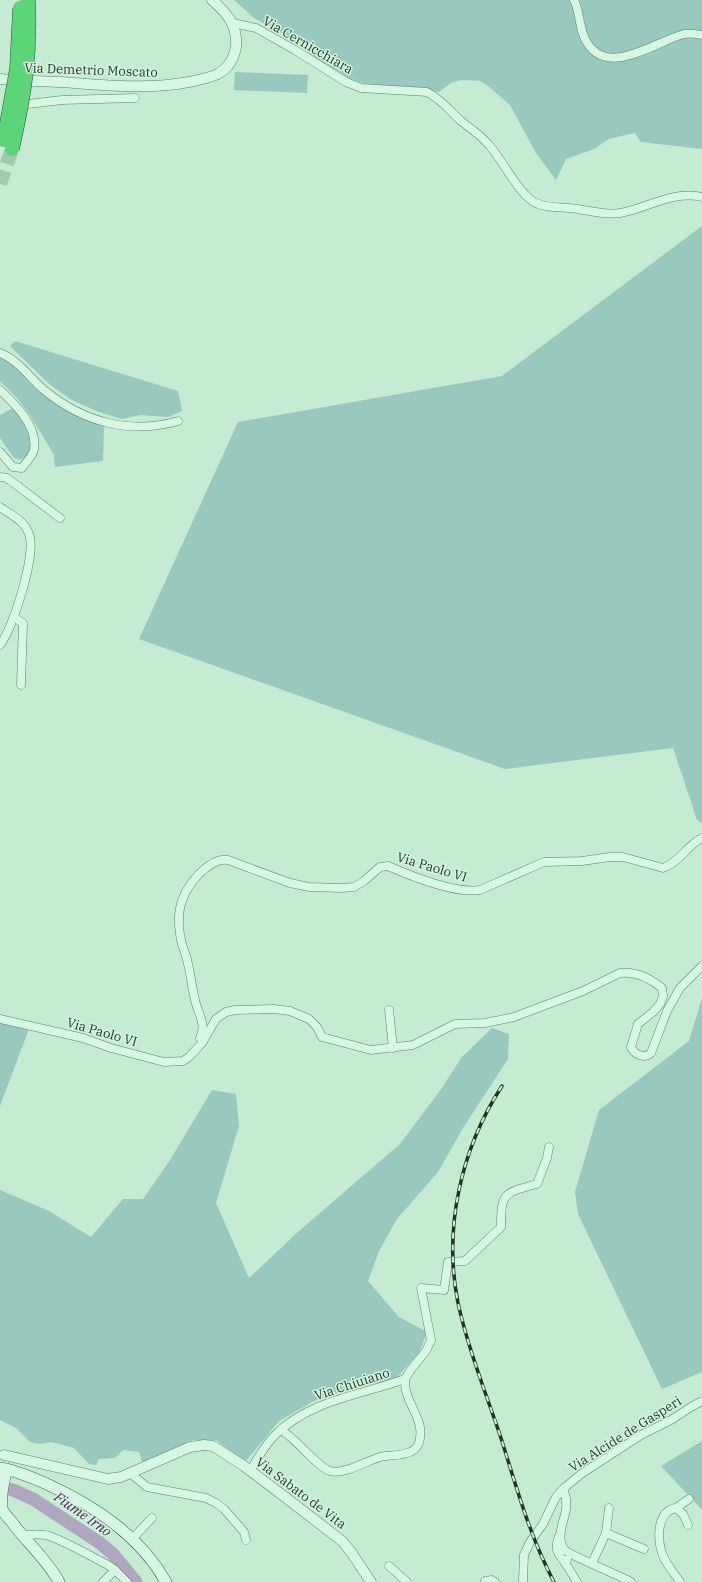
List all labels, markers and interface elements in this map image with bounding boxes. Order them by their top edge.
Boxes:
street label: Via Cernicchiara [260,12,356,78]
street label: Via Demetrio Moscato [24,59,158,81]
street label: Via Paolo VI [395,848,469,886]
street label: Via Paolo VI [65,1014,139,1050]
street label: Via Chiuiano [312,1364,392,1404]
street label: Via Alcide de Gasperi [565,1392,685,1476]
street label: Via Sabato de Vita [252,1453,350,1533]
water label: Fiume Irno [50,1487,115,1540]

